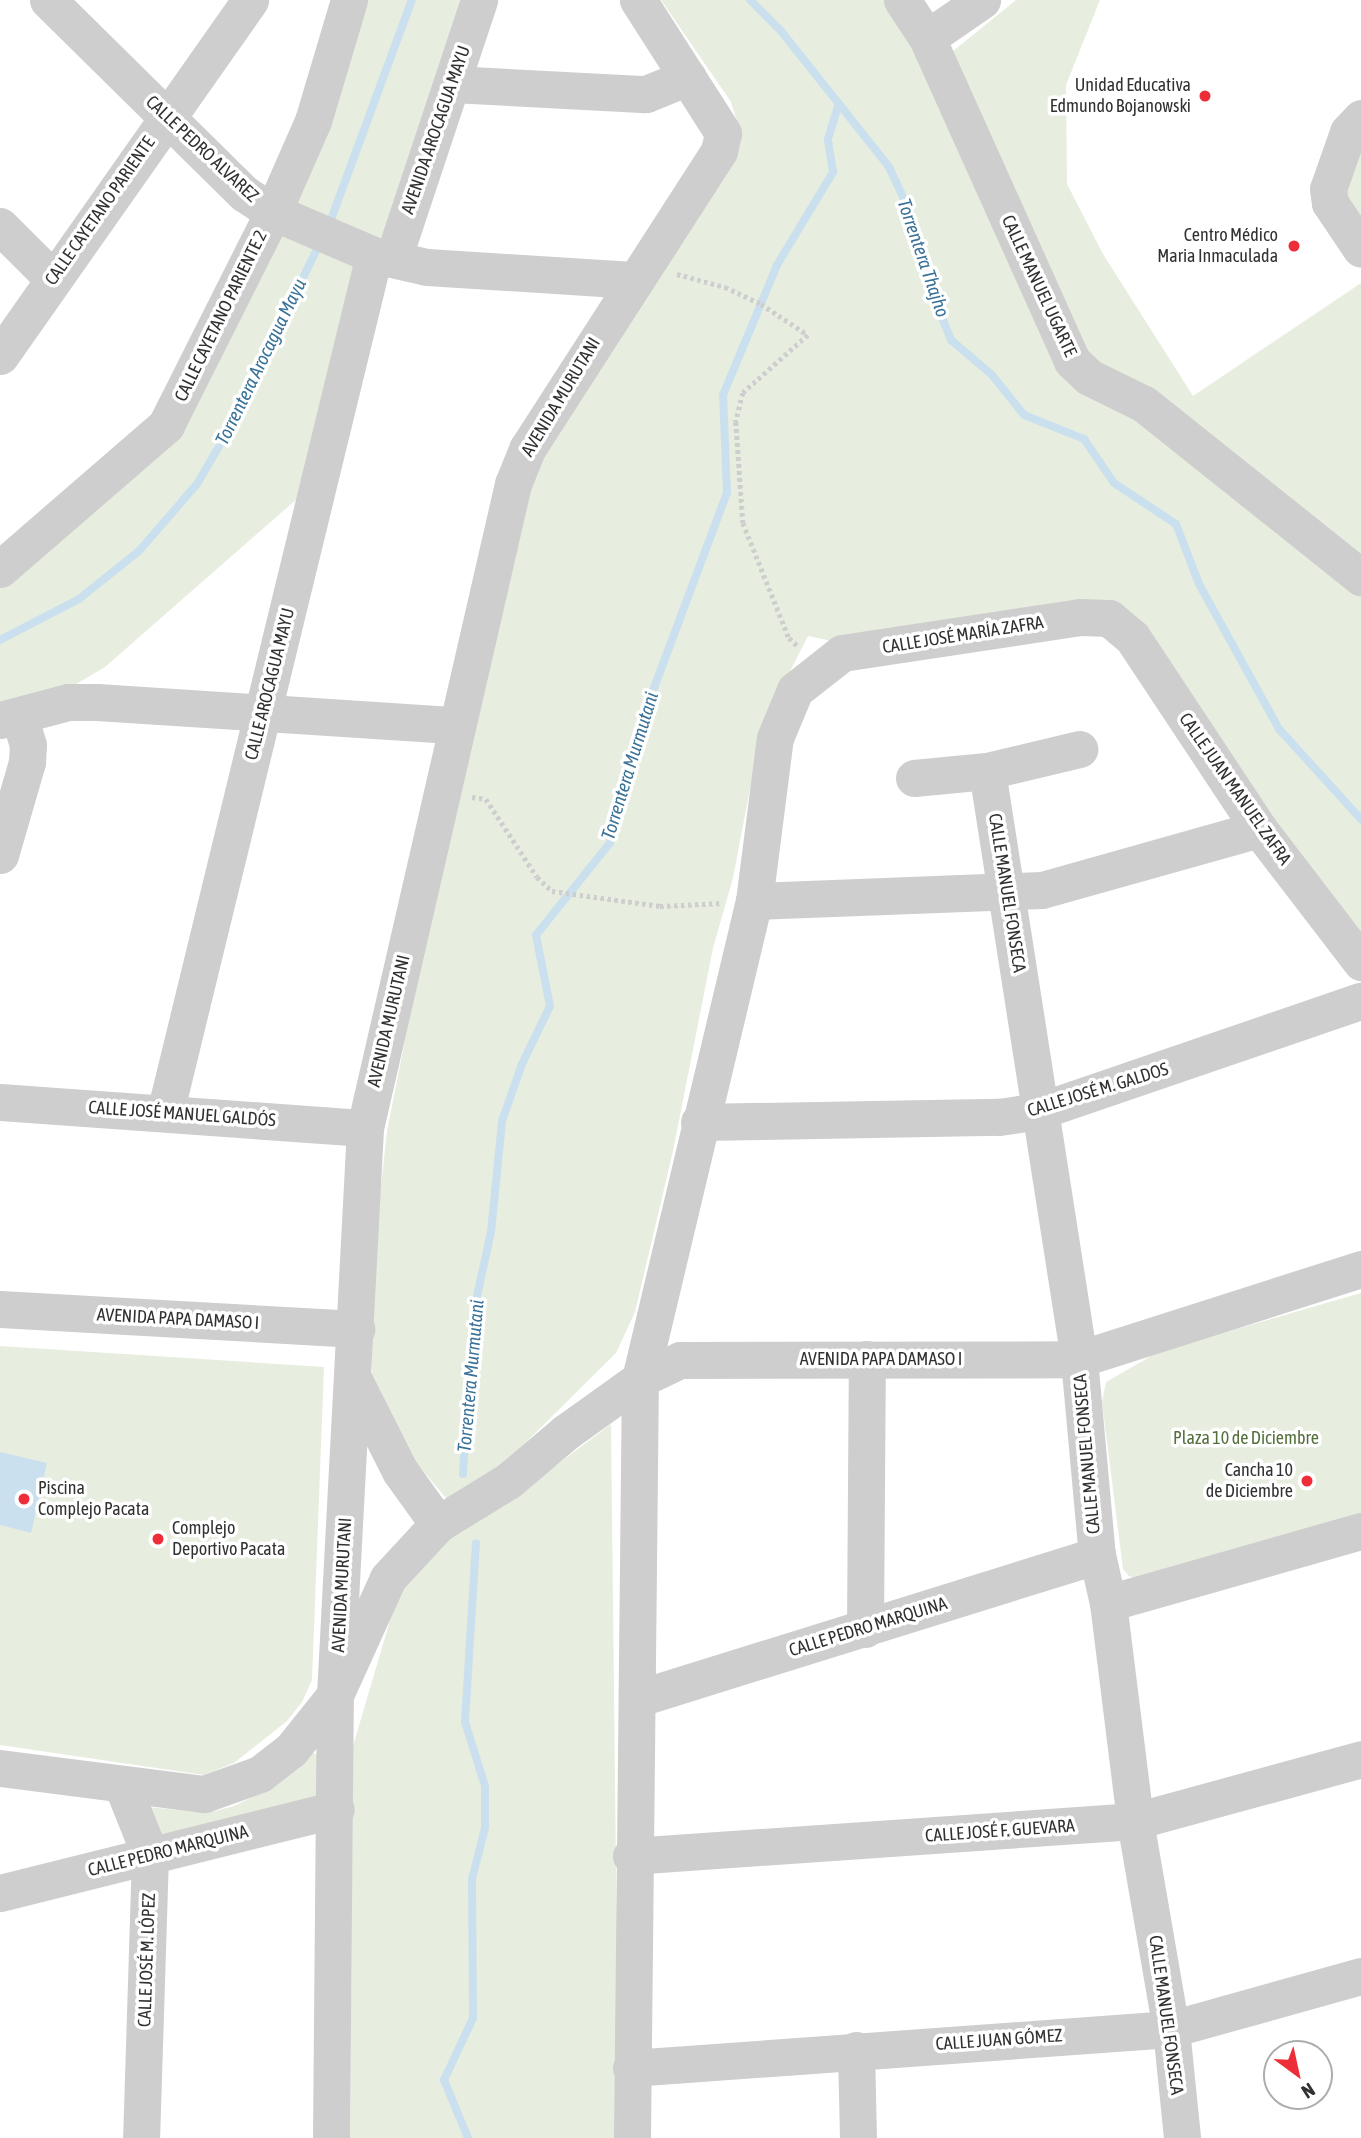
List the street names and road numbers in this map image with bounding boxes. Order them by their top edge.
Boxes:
street label: AVENIDA AROCAGUA MAYU [397,43,475,217]
street label: CALLE PEDRO ALVAREZ [141,91,263,207]
street label: CALLE CAYETANO PARIENTE [40,132,160,290]
street label: CALLE MANUEL UGARTE [997,212,1081,360]
street label: CALLE CAYETANO PARIENTE 2 [170,227,272,405]
street label: AVENIDA MURUTANI [517,334,605,460]
street label: CALLE AROCAGUA MAYU [241,606,299,762]
street label: CALLE JOSÉ MARÍA ZAFRA [881,612,1045,658]
street label: CALLE JUAN MANUEL ZAFRA [1174,709,1296,869]
street label: CALLE MANUEL FONSECA [984,812,1030,974]
street label: AVENIDA MURUTANI [363,953,415,1089]
street label: CALLE JOSÉ M. GALDOS [1025,1058,1171,1122]
street label: CALLE JOSÉ MANUEL GALDÓS [88,1097,276,1131]
street label: AVENIDA PAPA DAMASO I [96,1304,260,1334]
street label: AVENIDA PAPA DAMASO I [800,1348,962,1370]
street label: CALLE MANUEL FONSECA [1069,1373,1105,1535]
street label: AVENIDA MURUTANI [328,1517,356,1653]
street label: CALLE PEDRO MARQUINA [786,1593,950,1661]
street label: CALLE JOSÉ F. GUEVARA [924,1815,1076,1847]
street label: CALLE PEDRO MARQUINA [86,1821,250,1881]
street label: CALLE JOSÉ M. LÓPEZ [134,1892,160,2028]
street label: CALLE MANUEL FONSECA [1144,1934,1188,2096]
street label: CALLE JUAN GÓMEZ [935,2025,1063,2055]

